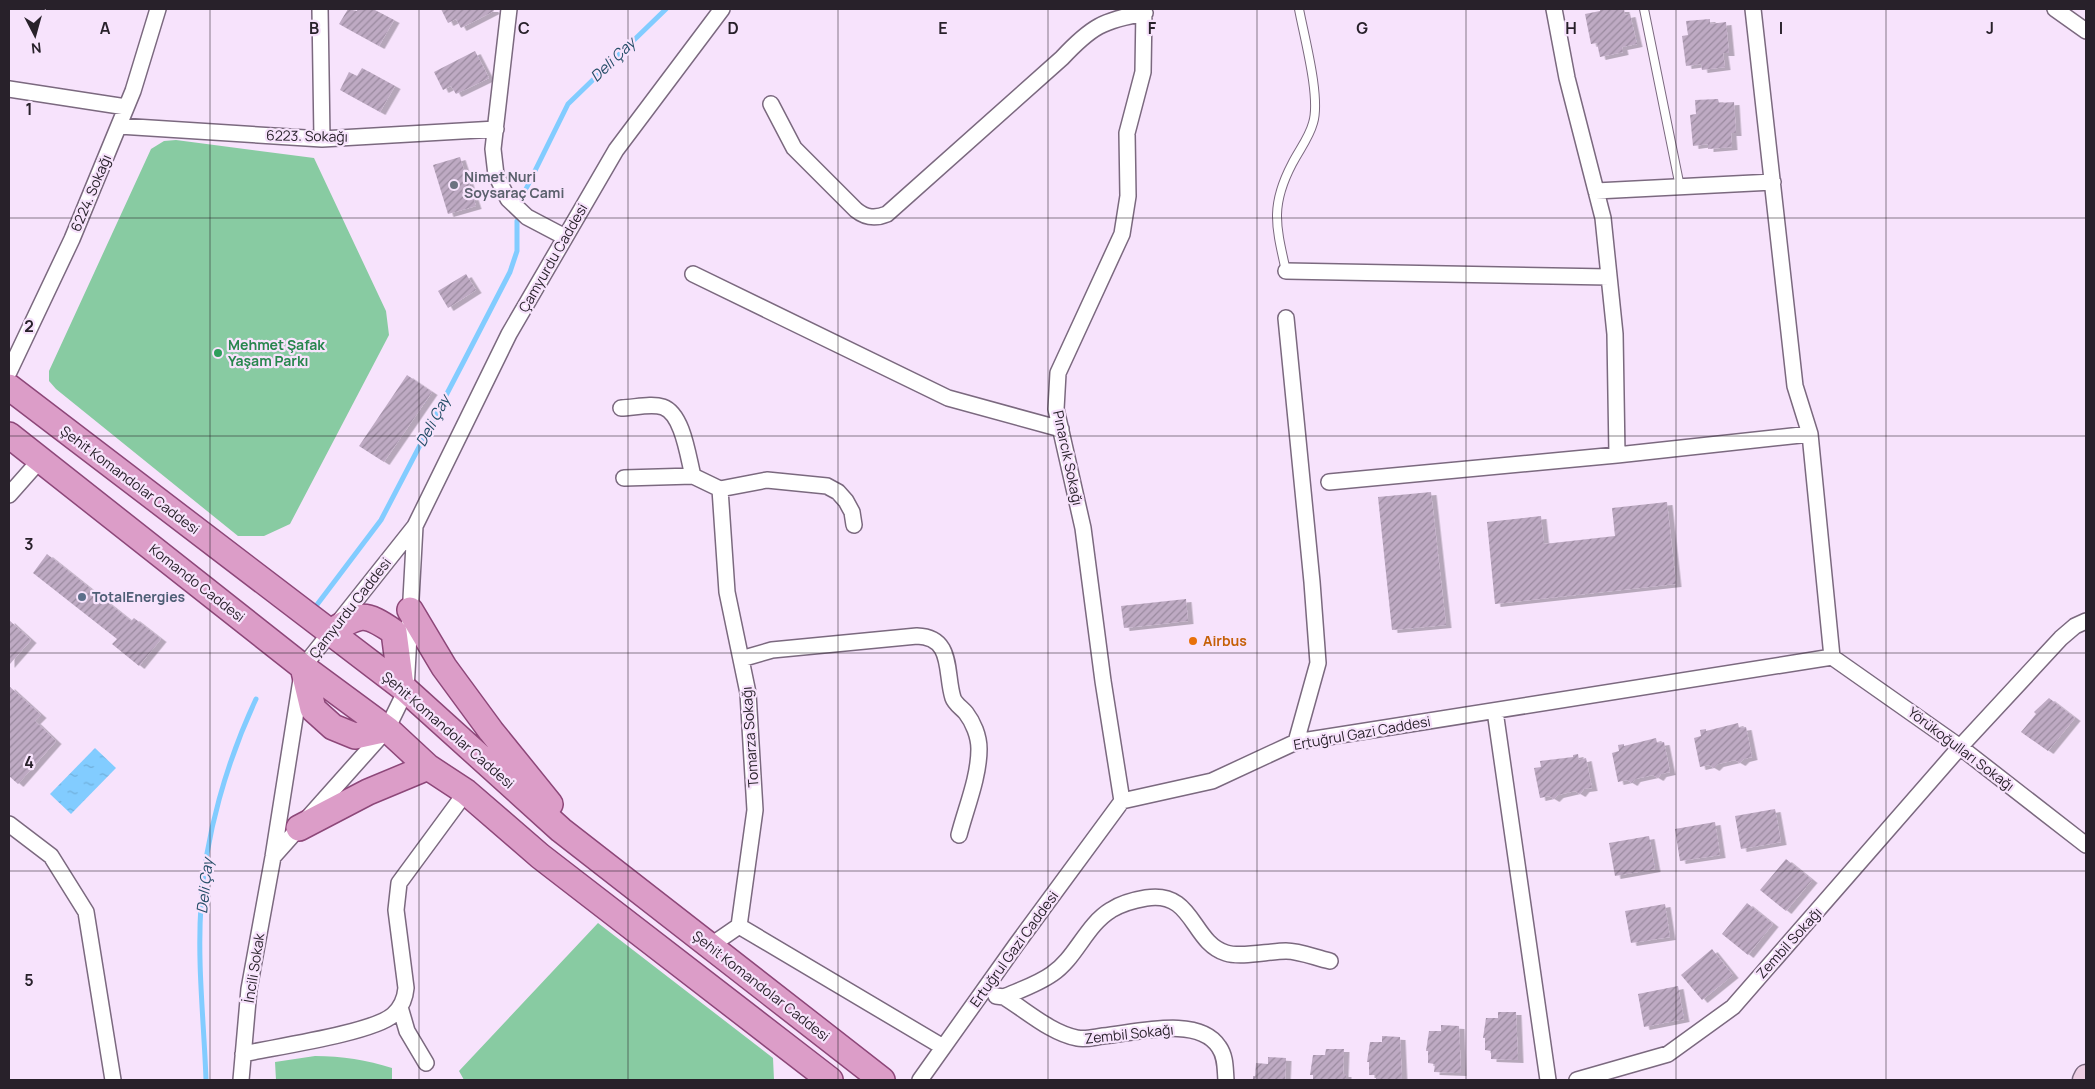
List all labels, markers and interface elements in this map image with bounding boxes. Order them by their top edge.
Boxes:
north arrow [10,10,60,60]
text: A [100,17,111,39]
text: B [309,17,319,39]
text: C [518,17,530,39]
text: D [727,17,739,39]
text: E [938,17,948,39]
text: F [1148,17,1157,39]
text: G [1356,17,1368,39]
text: H [1565,17,1577,39]
text: I [1779,17,1783,39]
text: J [1986,17,1994,39]
water label: Deli Çay [585,31,641,86]
text: N [30,38,42,58]
text: 1 [25,98,33,120]
street label: 6223. Sokağı [266,125,348,146]
street label: 6224. Sokağı [66,151,115,234]
place label: Nimet Nuri Soysaraç Cami [464,167,564,202]
marker: Nimet Nuri Soysaraç Cami [448,179,460,191]
street label: Çamyurdu Caddesi [514,200,591,316]
text: 2 [24,315,34,337]
place label: Mehmet Şafak Yaşam Parkı [228,335,325,370]
marker: Mehmet Şafak Yaşam Parkı [212,347,224,359]
water label: Deli Çay [410,390,456,450]
street label: Pınarcık Sokağı [1049,409,1088,507]
street label: Şehit Komandolar Caddesi [57,421,204,538]
text: 3 [24,533,34,555]
street label: Komando Caddesi [146,539,249,626]
street label: Çamyurdu Caddesi [304,554,395,662]
place label: TotalEnergies [92,587,186,606]
marker: TotalEnergies [76,591,88,603]
place label: Airbus [1203,631,1247,650]
marker: Airbus [1187,635,1199,647]
street label: Şehit Komandolar Caddesi [378,667,518,792]
street label: Tomarza Sokağı [737,686,762,788]
street label: Yörükoğulları Sokağı [1904,702,2018,795]
street label: Ertuğrul Gazi Caddesi [1292,711,1432,754]
text: 4 [24,751,34,773]
water label: Deli Çay [191,855,218,915]
street label: Ertuğrul Gazi Caddesi [965,887,1062,1011]
street label: Zembil Sokağı [1752,903,1826,982]
street label: Şehit Komandolar Caddesi [689,926,834,1045]
street label: İncili Sokak [239,931,269,1004]
text: 5 [24,969,34,991]
street label: Zembil Sokağı [1084,1019,1174,1048]

